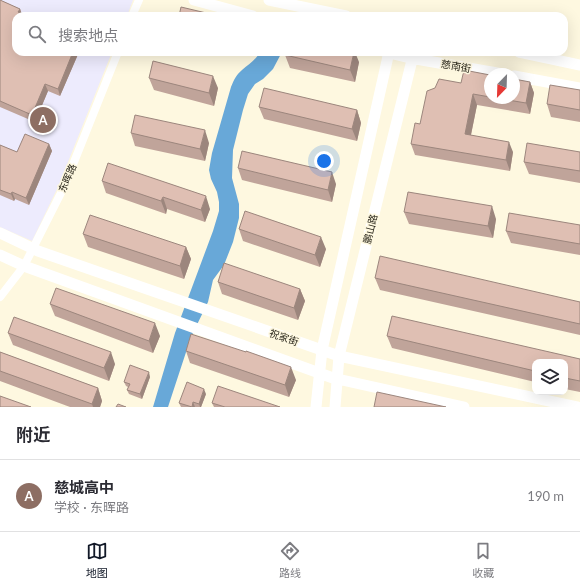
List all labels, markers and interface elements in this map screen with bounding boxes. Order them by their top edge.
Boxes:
search box [12,12,568,56]
icon: search [26,23,48,45]
text: 搜索地点 [58,26,118,44]
street label: 慈南街 [440,57,472,75]
north arrow [484,68,520,104]
pin: A [30,105,56,135]
your location [314,151,334,171]
street label: 东晖路 [56,162,78,194]
street label: 鹏山路 [361,213,379,245]
street label: 祝家街 [268,326,300,348]
map controls [532,359,568,395]
button: layers [532,359,568,395]
text: 附近 [16,424,50,445]
text: 慈城高中 [54,478,114,496]
text: A [24,488,34,504]
text: 190 m [527,488,564,504]
text: 学校 · 东晖路 [54,499,129,515]
tab: 地图 [86,540,108,580]
tab: 路线 [279,540,301,580]
tab: 收藏 [472,540,494,580]

